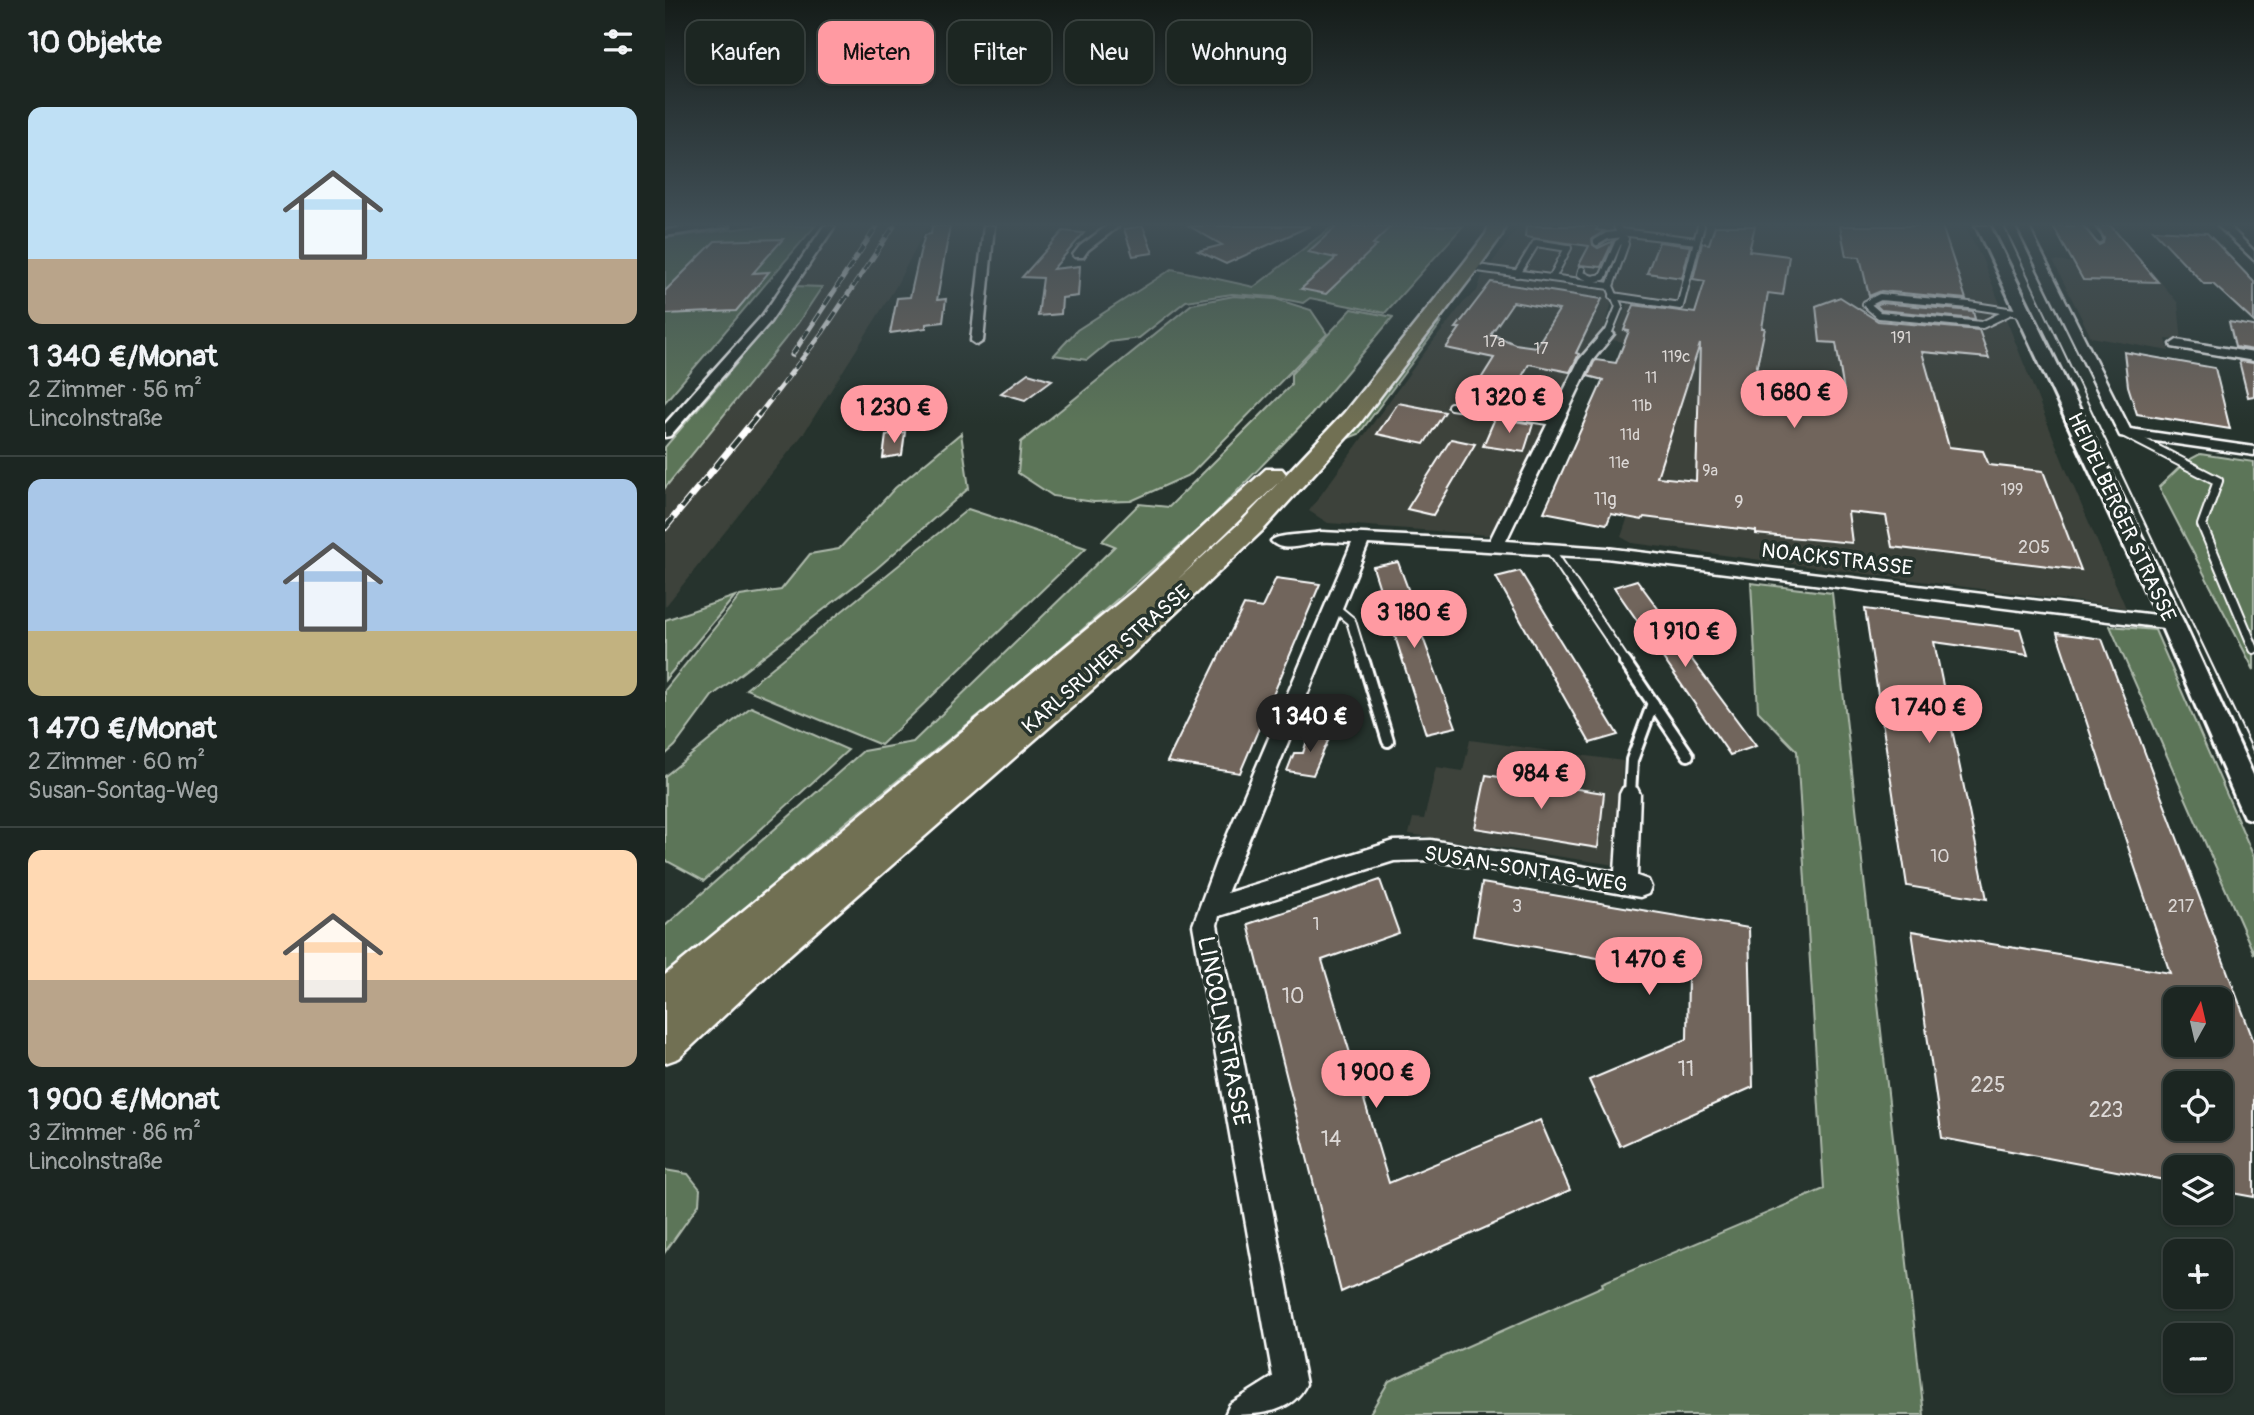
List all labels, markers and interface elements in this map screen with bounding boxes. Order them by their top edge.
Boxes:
chip: Kaufen [686,21,804,84]
chip: Mieten [818,21,934,84]
chip: Filter [948,21,1051,84]
chip: Neu [1065,21,1153,84]
chip: Wohnung [1167,21,1311,84]
icon: filters [599,23,637,61]
text: 10 Objekte [28,24,162,61]
icon: home [270,152,396,278]
house number: 191 [1891,328,1911,348]
house number: 17a [1483,332,1505,352]
text: 1 340 €/Monat [28,338,217,375]
house number: 17 [1534,339,1549,359]
house number: 119c [1662,347,1690,367]
house number: 11 [1645,368,1657,388]
pin: 1 680 € [1729,370,1859,430]
text: 2 Zimmer · 56 m² [28,375,202,404]
pin: 1 320 € [1444,376,1574,435]
text: 1 680 € [1757,378,1831,407]
text: 1 320 € [1471,383,1547,412]
pin: 1 230 € [829,386,959,445]
text: 1 230 € [857,393,931,422]
house number: 11b [1632,396,1652,416]
text: Lincolnstraße [28,404,162,433]
street label: HEIDELBERGER STRASSE [2061,408,2182,626]
house number: 11d [1620,425,1640,445]
house number: 11e [1609,453,1629,473]
house number: 9a [1702,461,1718,481]
house number: 199 [2001,480,2023,500]
house number: 11g [1593,488,1617,511]
house number: 9 [1734,491,1744,514]
icon: home [270,524,396,650]
house number: 205 [2018,536,2050,559]
street label: NOACKSTRASSE [1760,537,1914,582]
street label: KARLSRUHER STRASSE [1016,579,1196,740]
pin: 3 180 € [1349,590,1479,650]
text: 3 180 € [1377,598,1451,627]
pin: 1 910 € [1620,610,1750,669]
text: 1 910 € [1650,617,1720,646]
pin: 1 740 € [1864,686,1994,745]
text: 1 740 € [1891,693,1967,722]
pin: 1 340 € [1245,694,1375,754]
text: 1 340 € [1272,702,1348,731]
text: 1 470 €/Monat [28,710,217,747]
text: 2 Zimmer · 60 m² [28,747,205,776]
pin: 984 € [1492,752,1590,811]
text: 984 € [1513,759,1569,788]
text: Susan-Sontag-Weg [28,776,218,805]
street label: SUSAN-SONTAG-WEG [1422,840,1629,899]
house number: 10 [1930,845,1950,868]
icon: home [270,895,396,1021]
house number: 3 [1512,895,1522,918]
house number: 217 [2168,895,2195,918]
house number: 1 [1312,913,1320,936]
street label: LINCOLNSTRASSE [1191,934,1256,1128]
pin: 1 470 € [1584,937,1714,997]
text: 1 470 € [1611,945,1687,974]
house number: 10 [1282,983,1304,1010]
north arrow [2163,987,2233,1057]
map controls [2163,987,2233,1393]
pin: 1 900 € [1311,1050,1441,1110]
house number: 11 [1678,1056,1694,1083]
text: 1 900 € [1337,1058,1415,1087]
button: locate [2163,1071,2233,1141]
house number: 225 [1971,1072,2005,1099]
text: 1 900 €/Monat [28,1081,219,1118]
house number: 223 [2089,1097,2123,1124]
text: 3 Zimmer · 86 m² [28,1118,201,1147]
house number: 14 [1321,1126,1341,1153]
text: Lincolnstraße [28,1147,162,1176]
button: layers [2163,1155,2233,1225]
button: + [2163,1239,2233,1309]
button: − [2163,1323,2233,1393]

